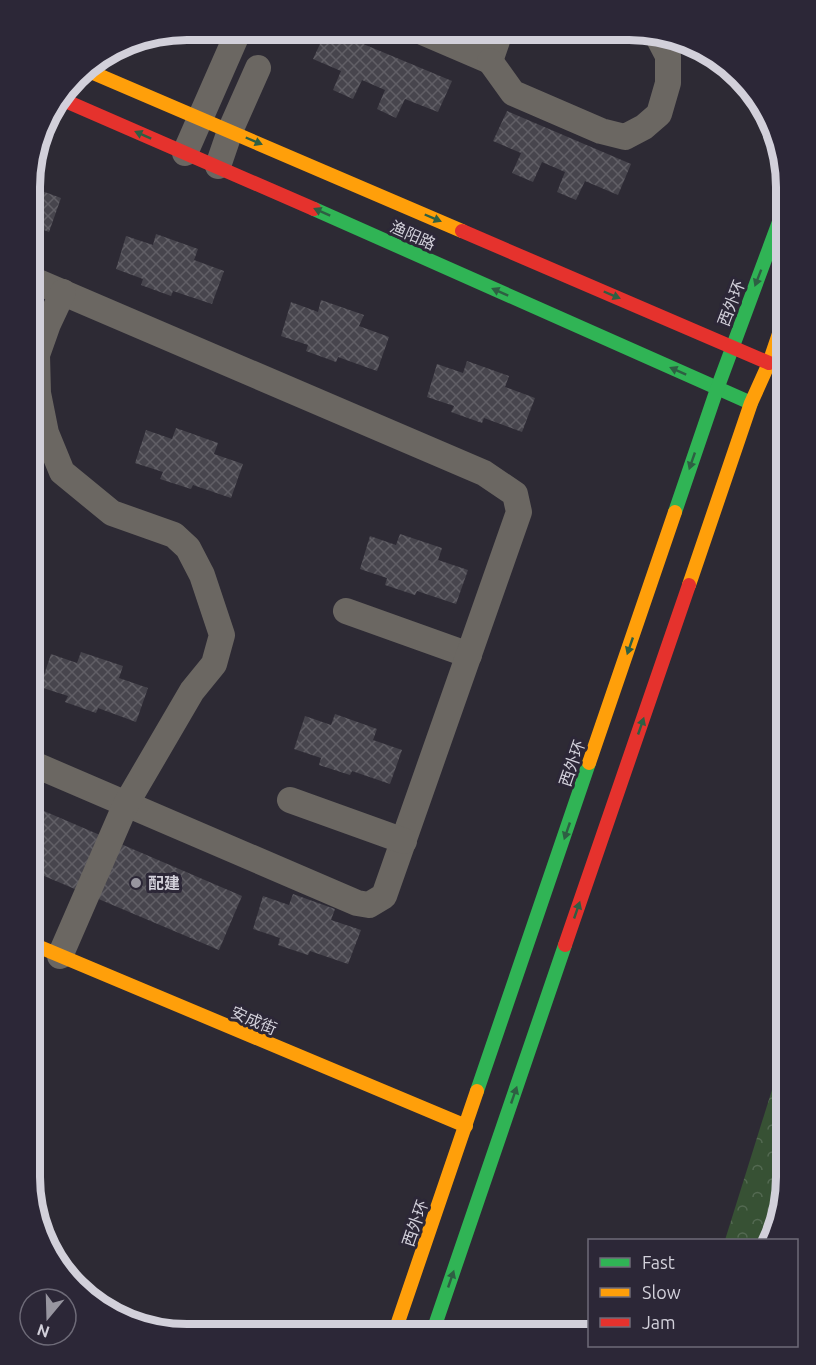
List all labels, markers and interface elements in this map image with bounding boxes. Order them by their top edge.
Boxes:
one-way arrow [134,130,152,139]
one-way arrow [245,137,263,146]
one-way arrow [313,207,331,217]
one-way arrow [424,214,442,223]
street label: 渔阳路 [387,217,439,253]
one-way arrow [753,269,763,287]
street label: 西外环 [714,277,748,329]
one-way arrow [491,287,509,297]
one-way arrow [604,290,622,300]
one-way arrow [669,366,687,376]
one-way arrow [687,453,697,471]
one-way arrow [624,637,634,655]
one-way arrow [636,717,646,735]
street label: 西外环 [556,737,588,789]
one-way arrow [561,822,571,840]
place label: 配建 [148,874,180,892]
marker: 配建 [129,876,143,890]
one-way arrow [573,901,583,919]
street label: 安成街 [228,1002,280,1038]
one-way arrow [510,1086,519,1104]
street label: 西外环 [399,1197,431,1249]
legend [588,1239,798,1347]
text: Fast [642,1252,675,1272]
one-way arrow [446,1270,456,1288]
text: Slow [642,1282,681,1302]
north arrow [18,1287,78,1347]
text: Jam [642,1312,676,1332]
text: N [35,1321,52,1342]

